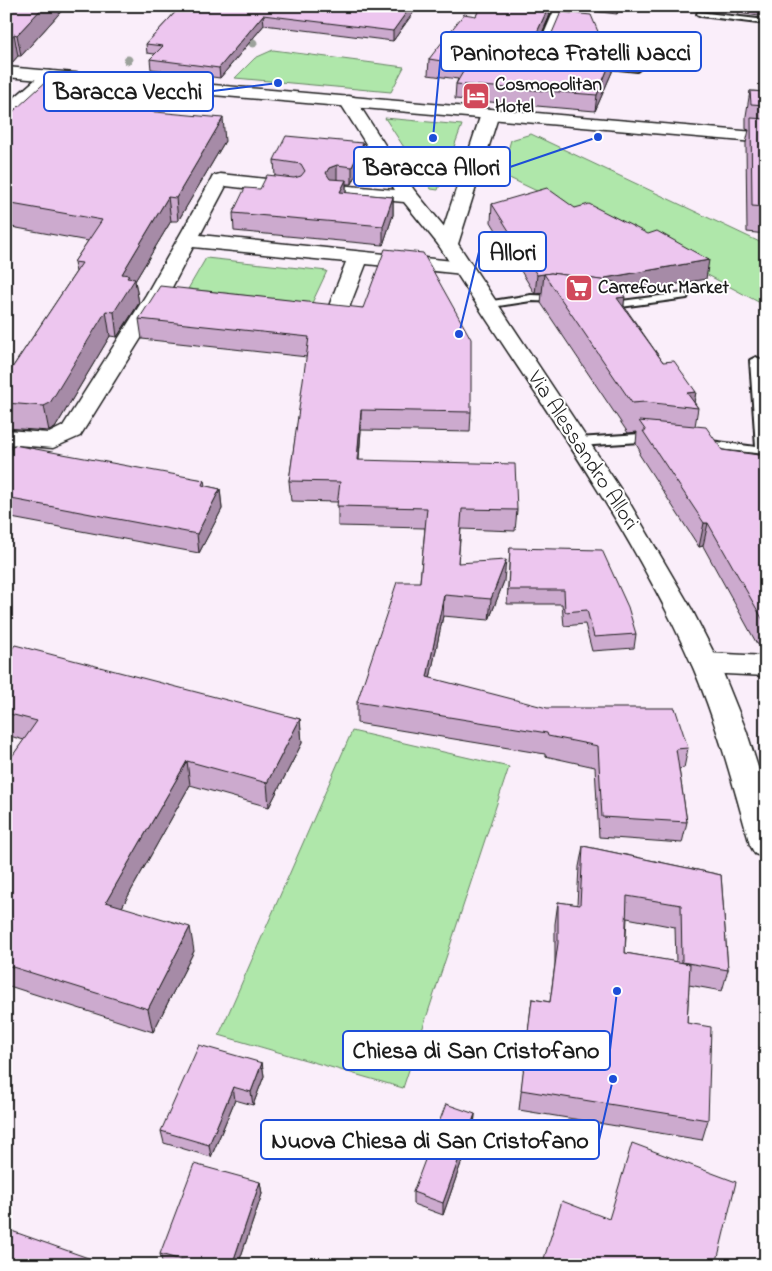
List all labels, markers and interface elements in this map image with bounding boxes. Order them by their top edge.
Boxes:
callout: Paninoteca Fratelli Nacci [441,32,701,71]
text: Paninoteca Fratelli Nacci [451,37,691,72]
callout: Baracca Vecchi [44,72,213,111]
place label: Cosmopolitan Hotel [495,72,602,121]
text: Baracca Vecchi [53,76,202,111]
hotel icon: Cosmopolitan Hotel [461,81,491,111]
callout: Baracca Allori [354,147,510,186]
text: Baracca Allori [363,152,500,187]
callout: Allori [479,232,546,271]
text: Allori [489,237,537,272]
supermarket icon: Carrefour Market [564,273,594,303]
place label: Carrefour Market [598,275,730,302]
street label: Via Alessandro Allori [518,364,646,537]
callout: Chiesa di San Cristofano [343,1031,610,1070]
text: Chiesa di San Cristofano [353,1035,599,1070]
callout: Nuova Chiesa di San Cristofano [261,1120,599,1159]
text: Nuova Chiesa di San Cristofano [271,1125,589,1160]

